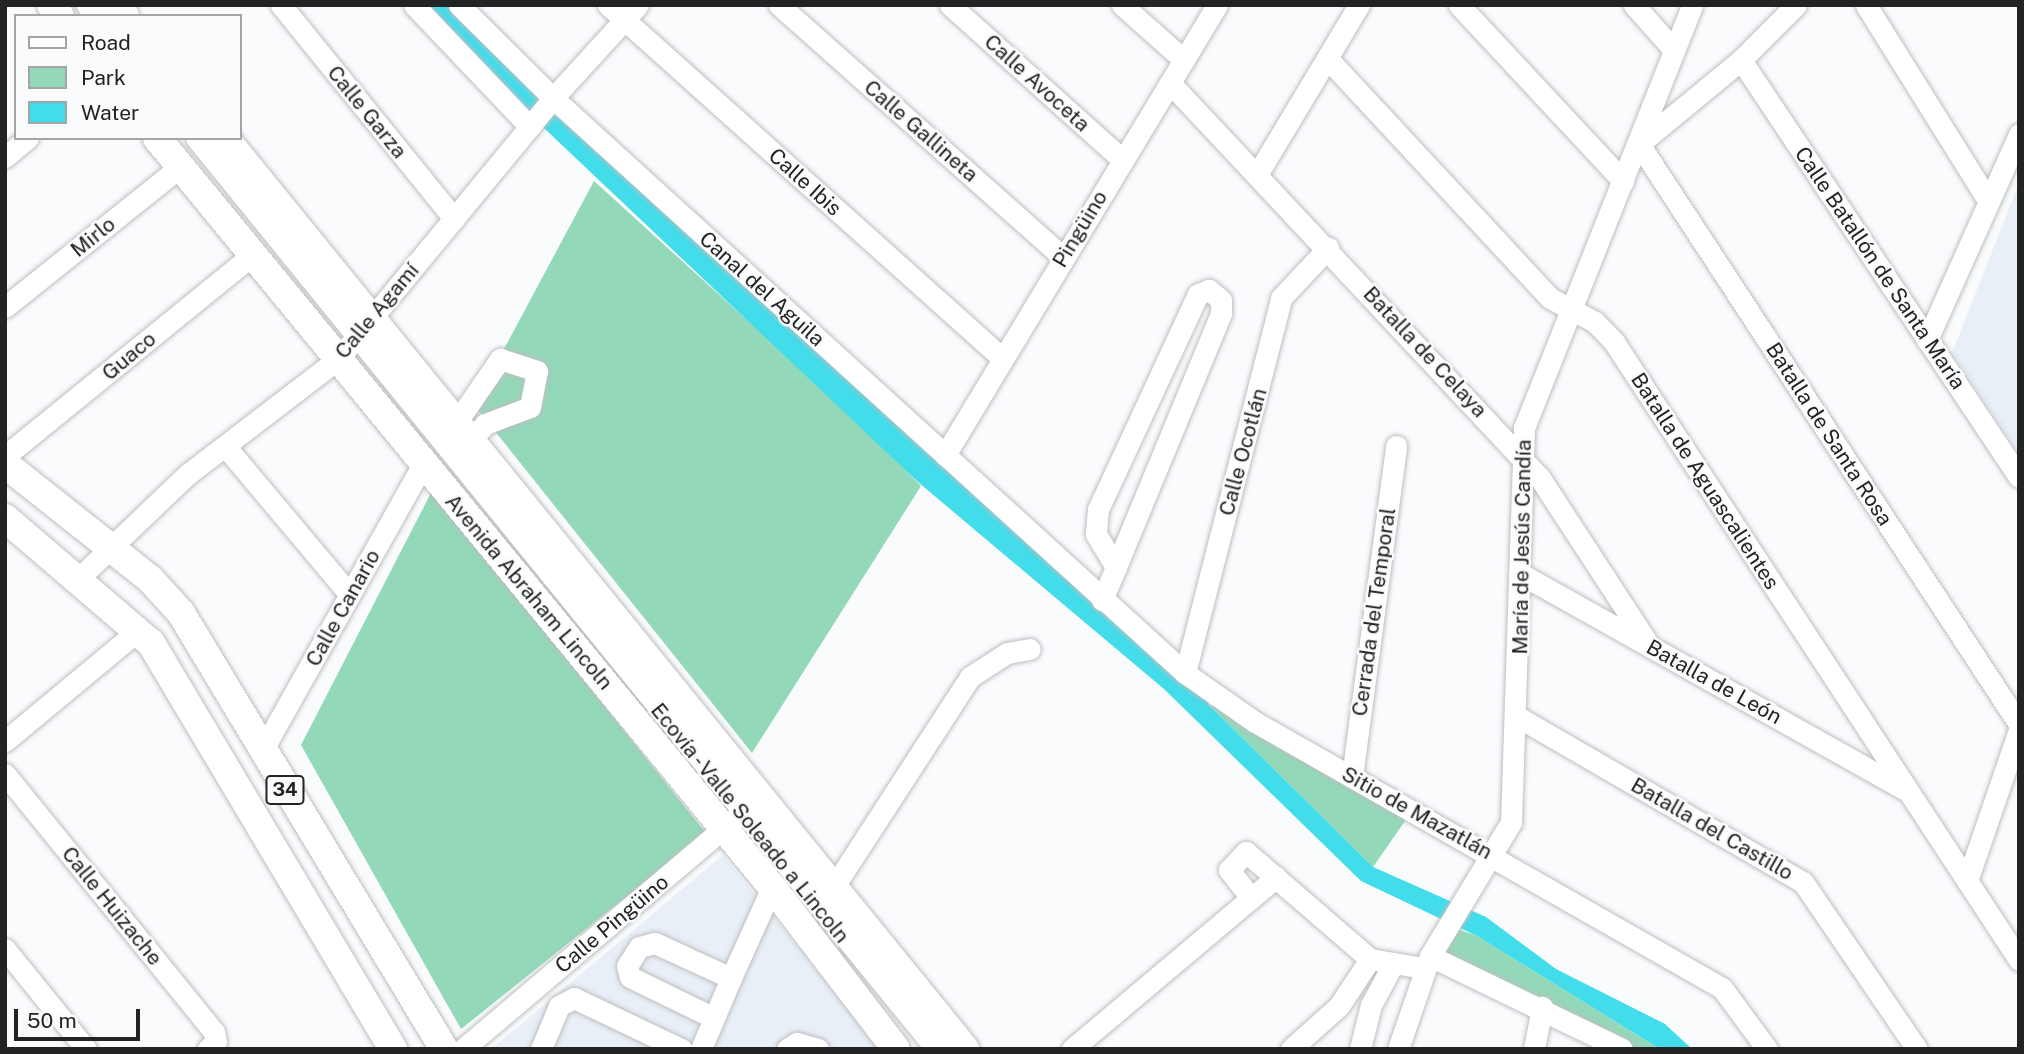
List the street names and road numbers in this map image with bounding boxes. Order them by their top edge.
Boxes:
street label: Calle Avoceta [979,29,1095,137]
street label: Calle Garza [322,61,412,163]
street label: Calle Gallineta [859,75,983,187]
street label: Calle Batallón de Santa María [1789,142,1971,394]
street label: Calle Ibis [763,143,847,221]
street label: Pingüino [1047,186,1113,272]
street label: Mirlo [66,212,120,262]
street label: Canal del Aguila [694,226,830,352]
street label: Calle Agamí [330,258,424,364]
street label: Batalla de Celaya [1358,281,1492,423]
street label: Guaco [97,326,161,386]
street label: Batalla de Santa Rosa [1760,338,1898,530]
street label: Batalla de Aguascalientes [1625,368,1785,594]
street label: Calle Ocotlán [1214,385,1272,519]
street label: María de Jesús Candía [1508,439,1536,655]
street label: Avenida Abraham Lincoln [440,489,618,695]
street label: Cerrada del Temporal [1347,506,1401,718]
street label: Calle Canario [301,545,385,671]
street label: Batalla de León [1642,634,1786,730]
street label: Ecovía - Valle Soleado a Lincoln [643,696,857,950]
street label: Sitio de Mazatlán [1337,761,1497,865]
street label: Batalla del Castillo [1626,772,1798,886]
road number: 34 [264,775,306,806]
street label: Calle Huizache [56,842,168,970]
street label: Calle Pingüino [550,869,674,979]

